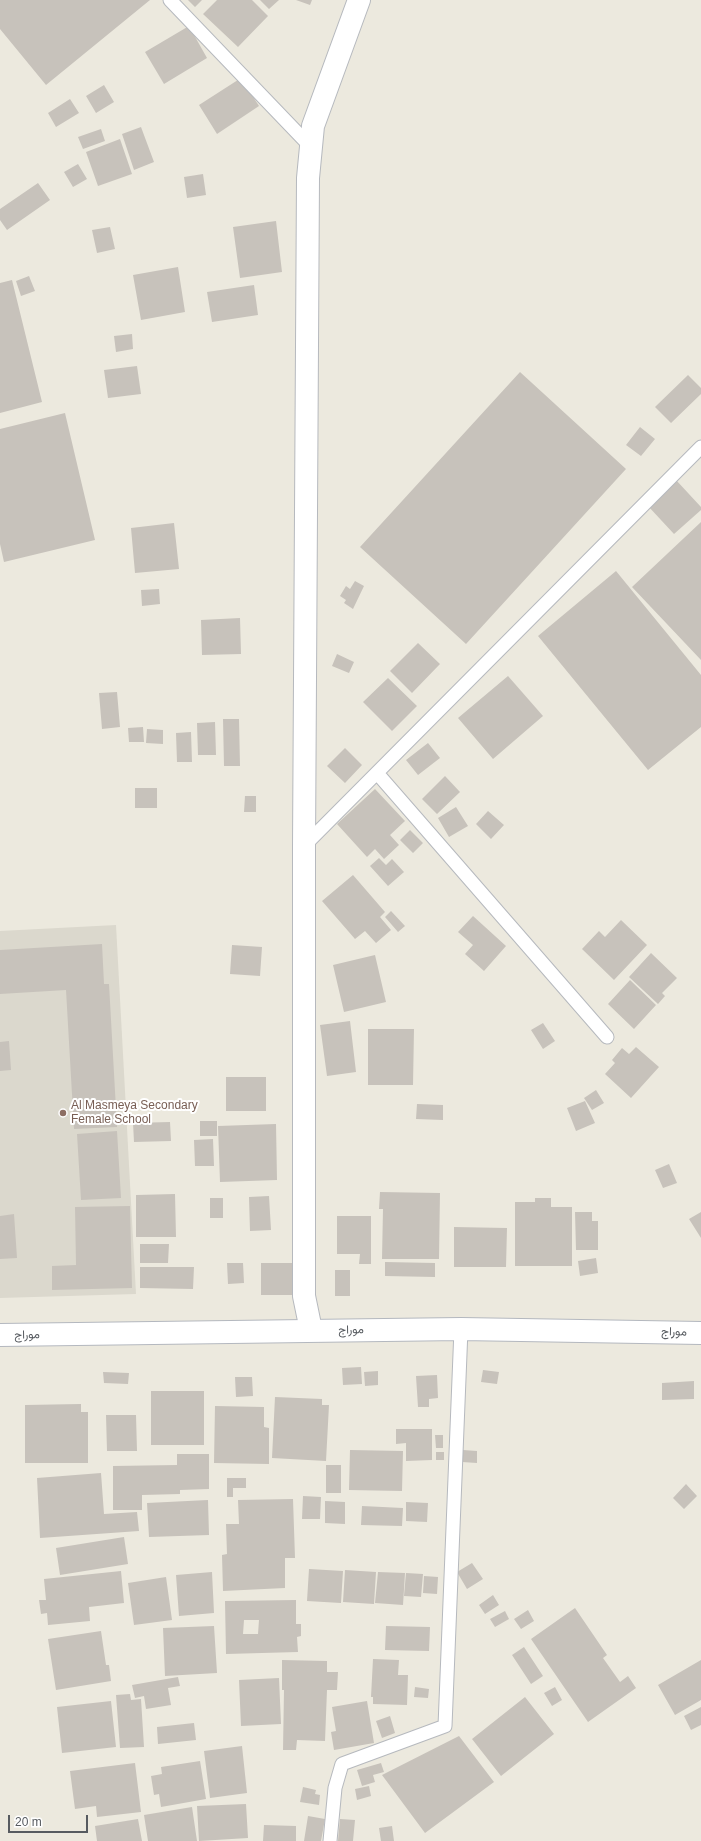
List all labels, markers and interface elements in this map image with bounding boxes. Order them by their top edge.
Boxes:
place label: Al Masmeya Secondary Female School [71,1099,198,1127]
marker: Al Masmeya Secondary Female School [58,1108,68,1118]
street label: موراج [338,1323,364,1337]
street label: موراج [661,1325,687,1339]
street label: موراج [14,1328,40,1342]
scale bar [10,1807,90,1833]
text: 20 m [15,1815,42,1829]

